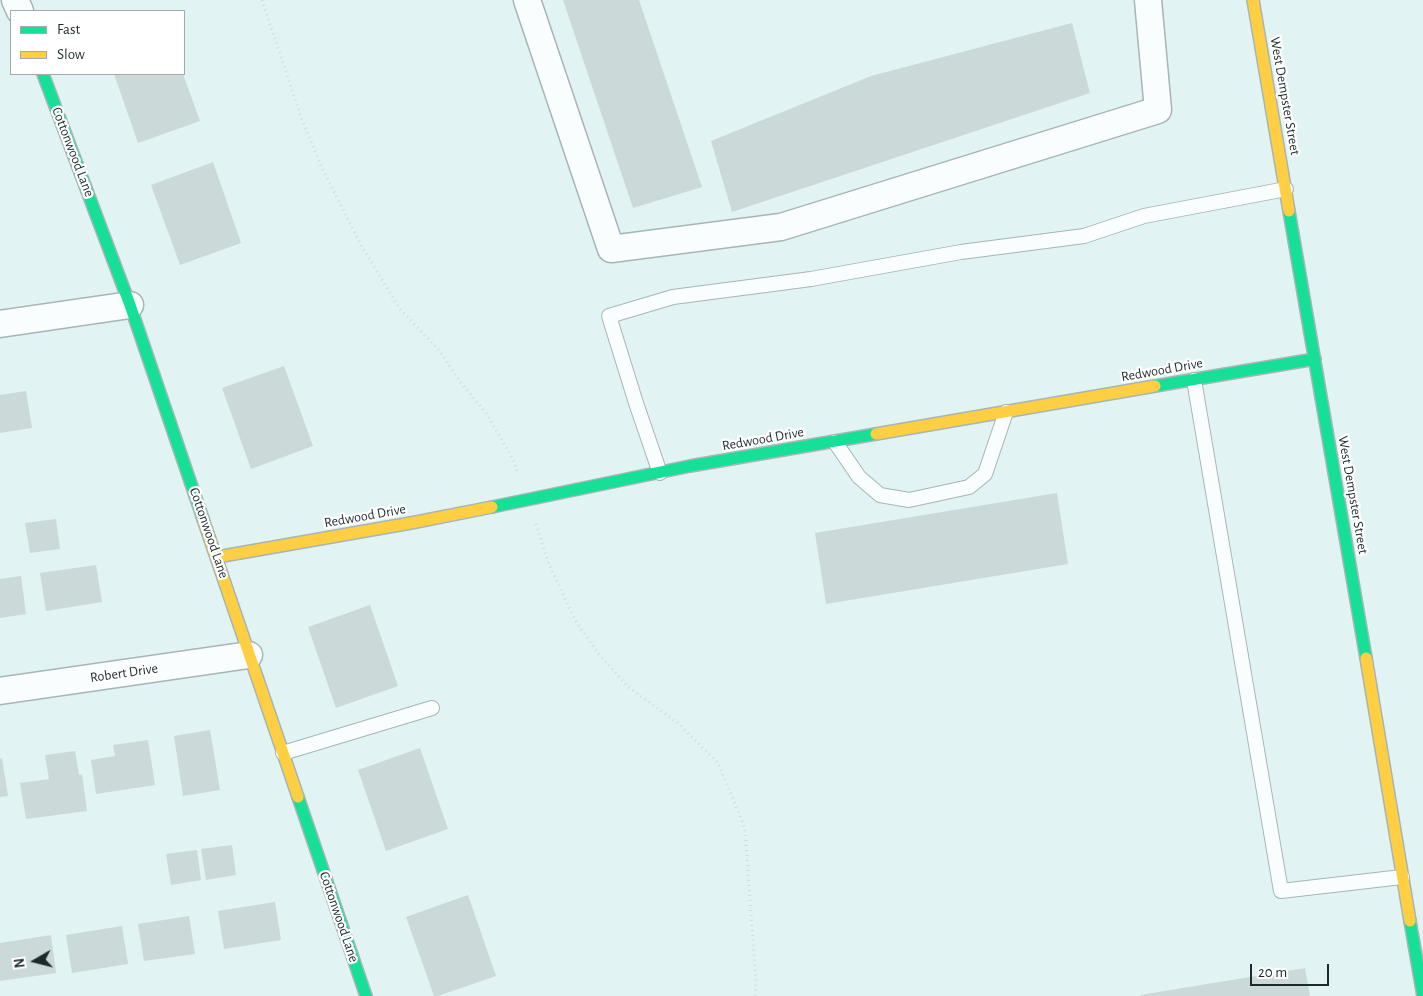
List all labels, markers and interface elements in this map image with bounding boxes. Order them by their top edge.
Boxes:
legend [10,10,185,75]
text: Fast [57,22,80,37]
street label: West Dempster Street [1266,36,1304,156]
text: Slow [57,47,85,62]
street label: Cottonwood Lane [48,105,98,199]
street label: Redwood Drive [1120,355,1204,385]
street label: Redwood Drive [721,424,805,454]
street label: West Dempster Street [1334,435,1372,555]
street label: Cottonwood Lane [186,486,232,580]
street label: Redwood Drive [323,501,407,531]
street label: Robert Drive [89,660,159,686]
street label: Cottonwood Lane [316,870,362,964]
north arrow [10,936,60,986]
scale bar [1253,954,1332,986]
text: N [13,957,28,969]
text: 20 m [1258,965,1287,980]

